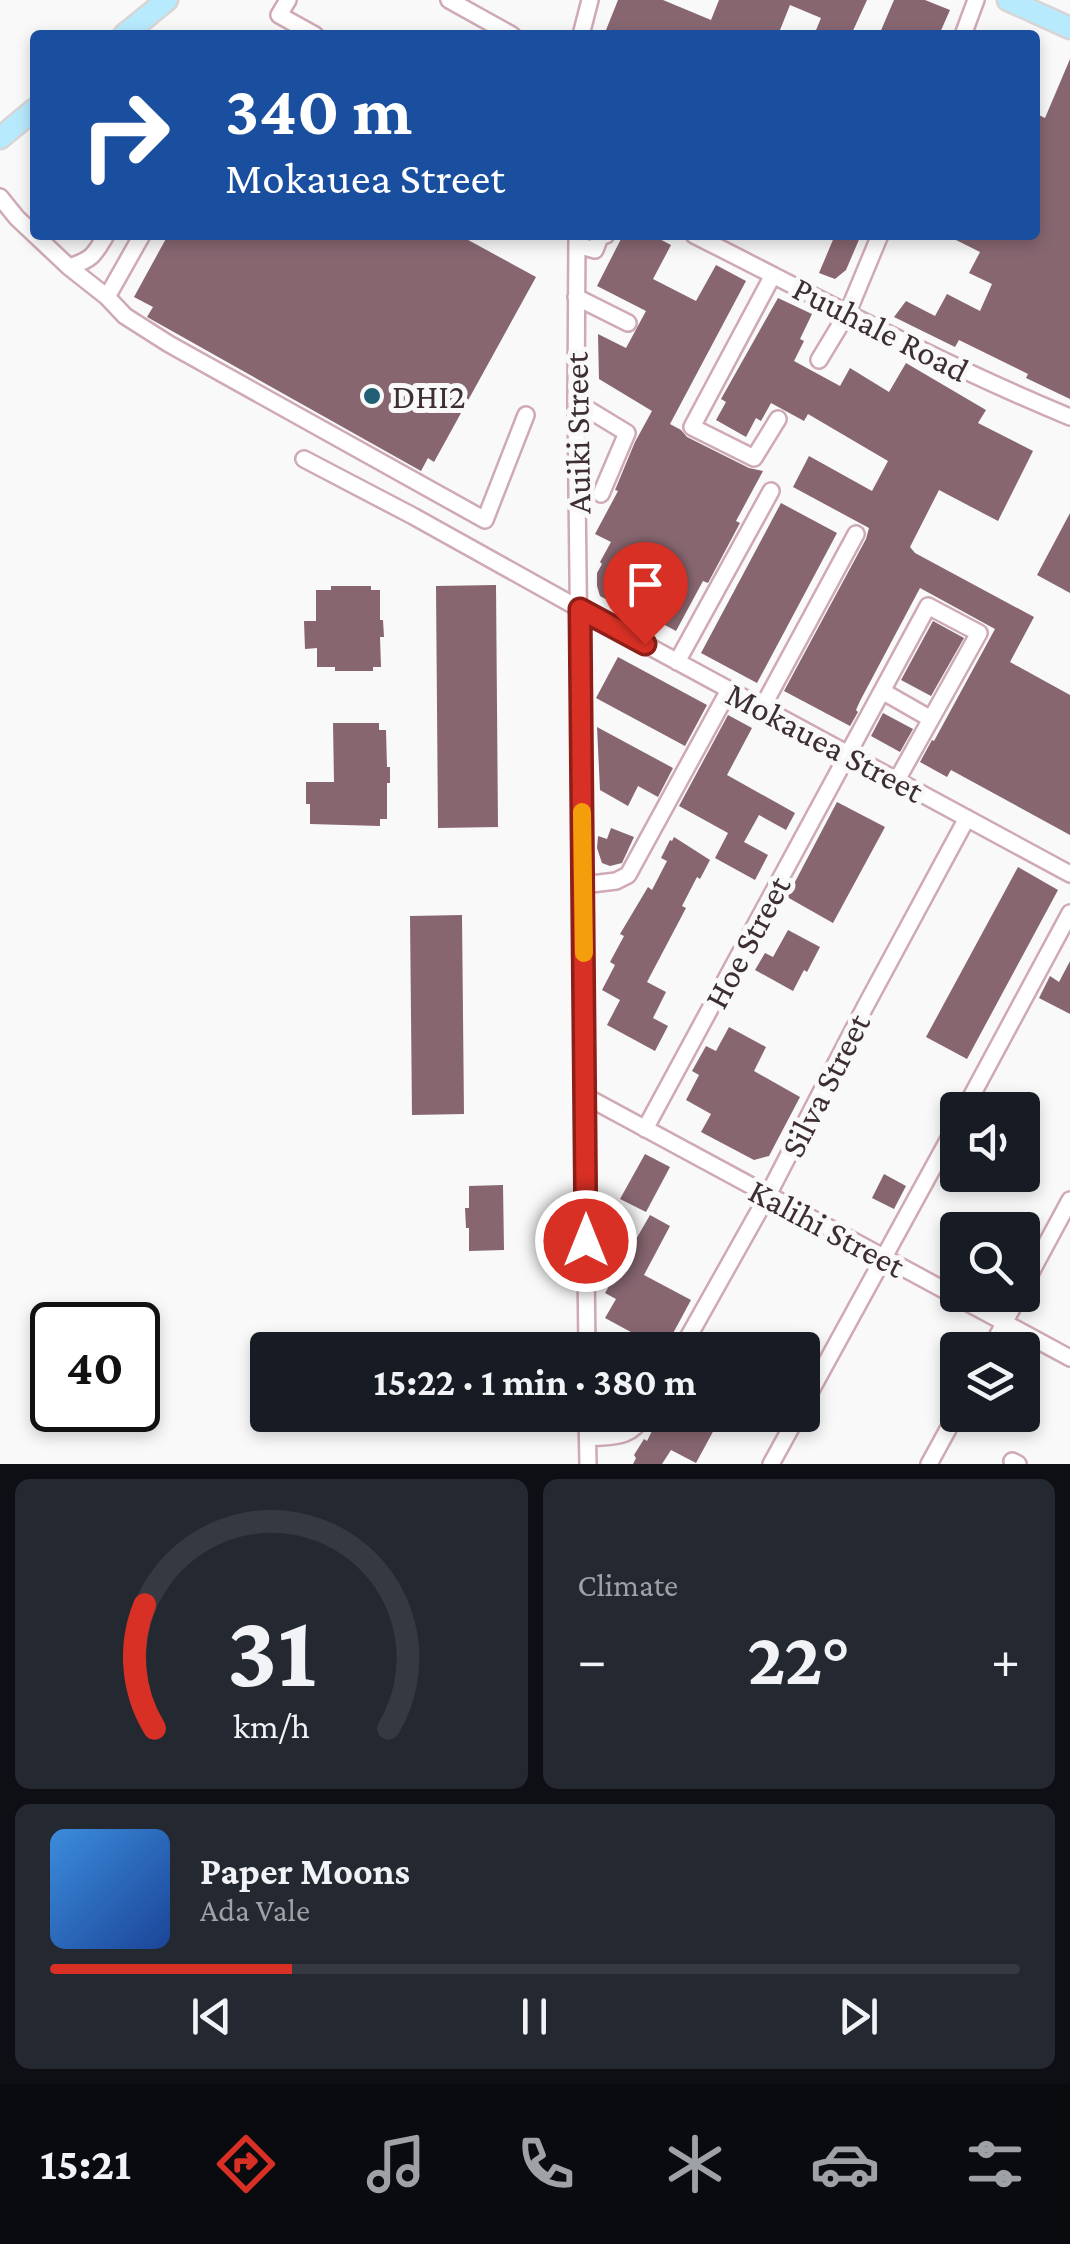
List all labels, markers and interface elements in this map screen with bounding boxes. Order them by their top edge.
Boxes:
icon: right [60,70,190,200]
text: 340 m [225,71,412,149]
text: Mokauea Street [225,153,505,203]
street label: Puuhale Road [786,269,975,390]
street label: Auiki Street [557,351,598,514]
place label: DHI2 [392,377,466,416]
marker: DHI2 [361,385,383,407]
pin [603,542,688,645]
icon: arrive [618,557,673,612]
street label: Mokauea Street [719,674,930,811]
street label: Hoe Street [696,869,799,1015]
street label: Silva Street [773,1007,878,1163]
map controls [940,1092,1040,1432]
button: sound [940,1092,1040,1192]
street label: Kalihi Street [742,1171,912,1286]
position arrow [534,1189,638,1293]
button: search [940,1212,1040,1312]
speed limit sign: 40 [30,1302,160,1432]
button: layers [940,1332,1040,1432]
text: 15:22 · 1 min · 380 m [374,1361,696,1403]
text: Climate [578,1567,678,1603]
text: 31 [226,1593,316,1708]
text: 22° [747,1617,850,1700]
text: − [578,1629,607,1690]
text: + [991,1629,1020,1690]
text: km/h [233,1706,310,1746]
text: Paper Moons [200,1850,410,1892]
text: Ada Vale [200,1892,310,1928]
icon: previous [184,1989,239,2044]
icon: pause [507,1989,562,2044]
icon: next [831,1989,886,2044]
icon: directions [211,2129,281,2199]
icon: music [361,2129,431,2199]
icon: phone [511,2129,581,2199]
icon: climate [660,2129,730,2199]
icon: car [810,2129,880,2199]
icon: filters [960,2129,1030,2199]
text: 15:21 [40,2139,131,2189]

